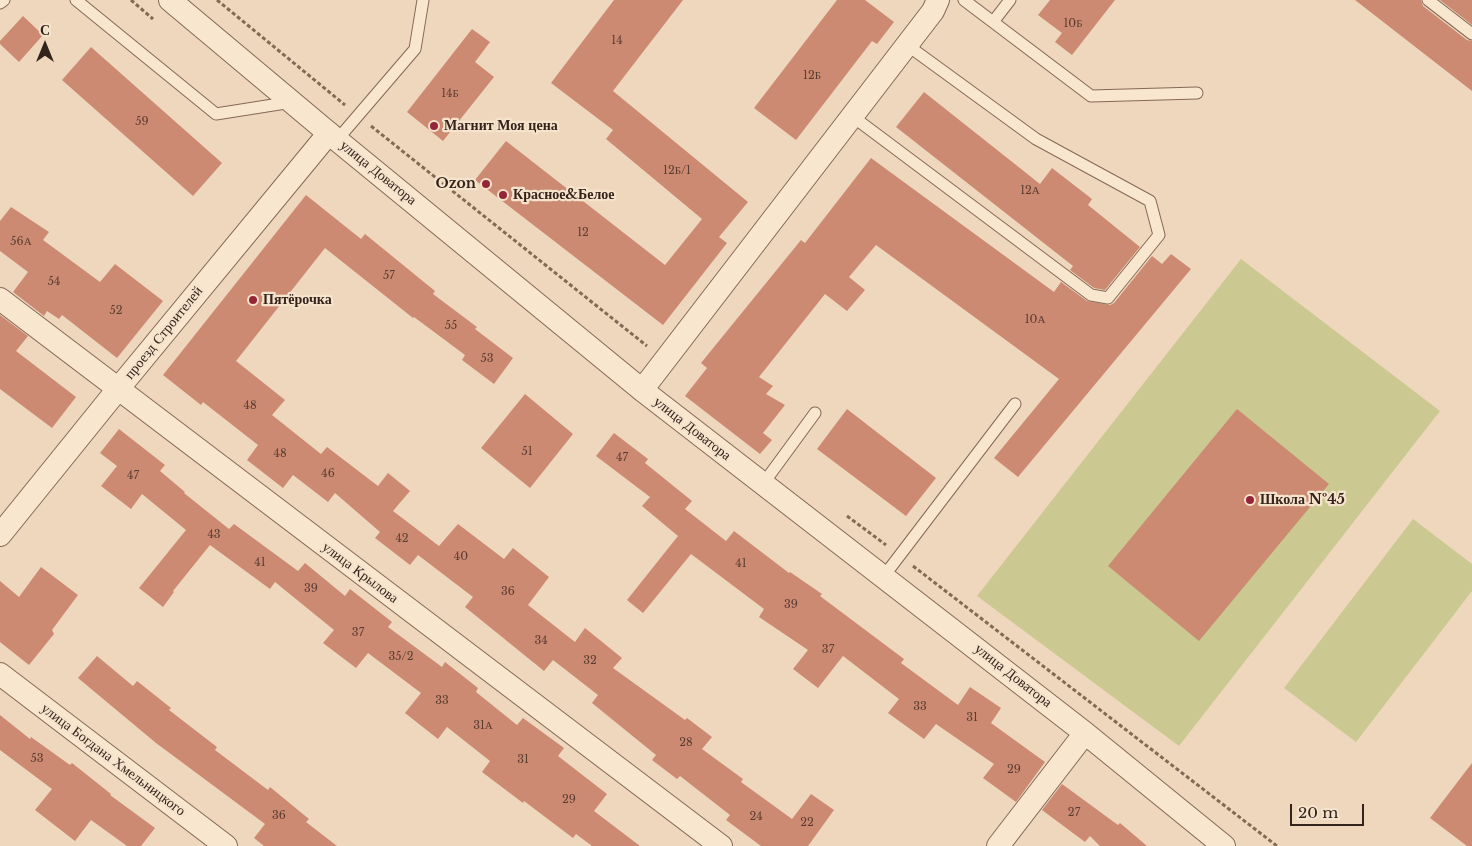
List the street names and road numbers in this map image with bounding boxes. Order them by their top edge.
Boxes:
street label: улица Доватора [336,137,420,209]
street label: проезд Строителей [121,283,207,383]
street label: улица Доватора [650,394,734,464]
street label: улица Крылова [319,539,401,607]
street label: улица Доватора [971,641,1055,711]
street label: улица Богдана Хмельницкого [38,700,188,820]

